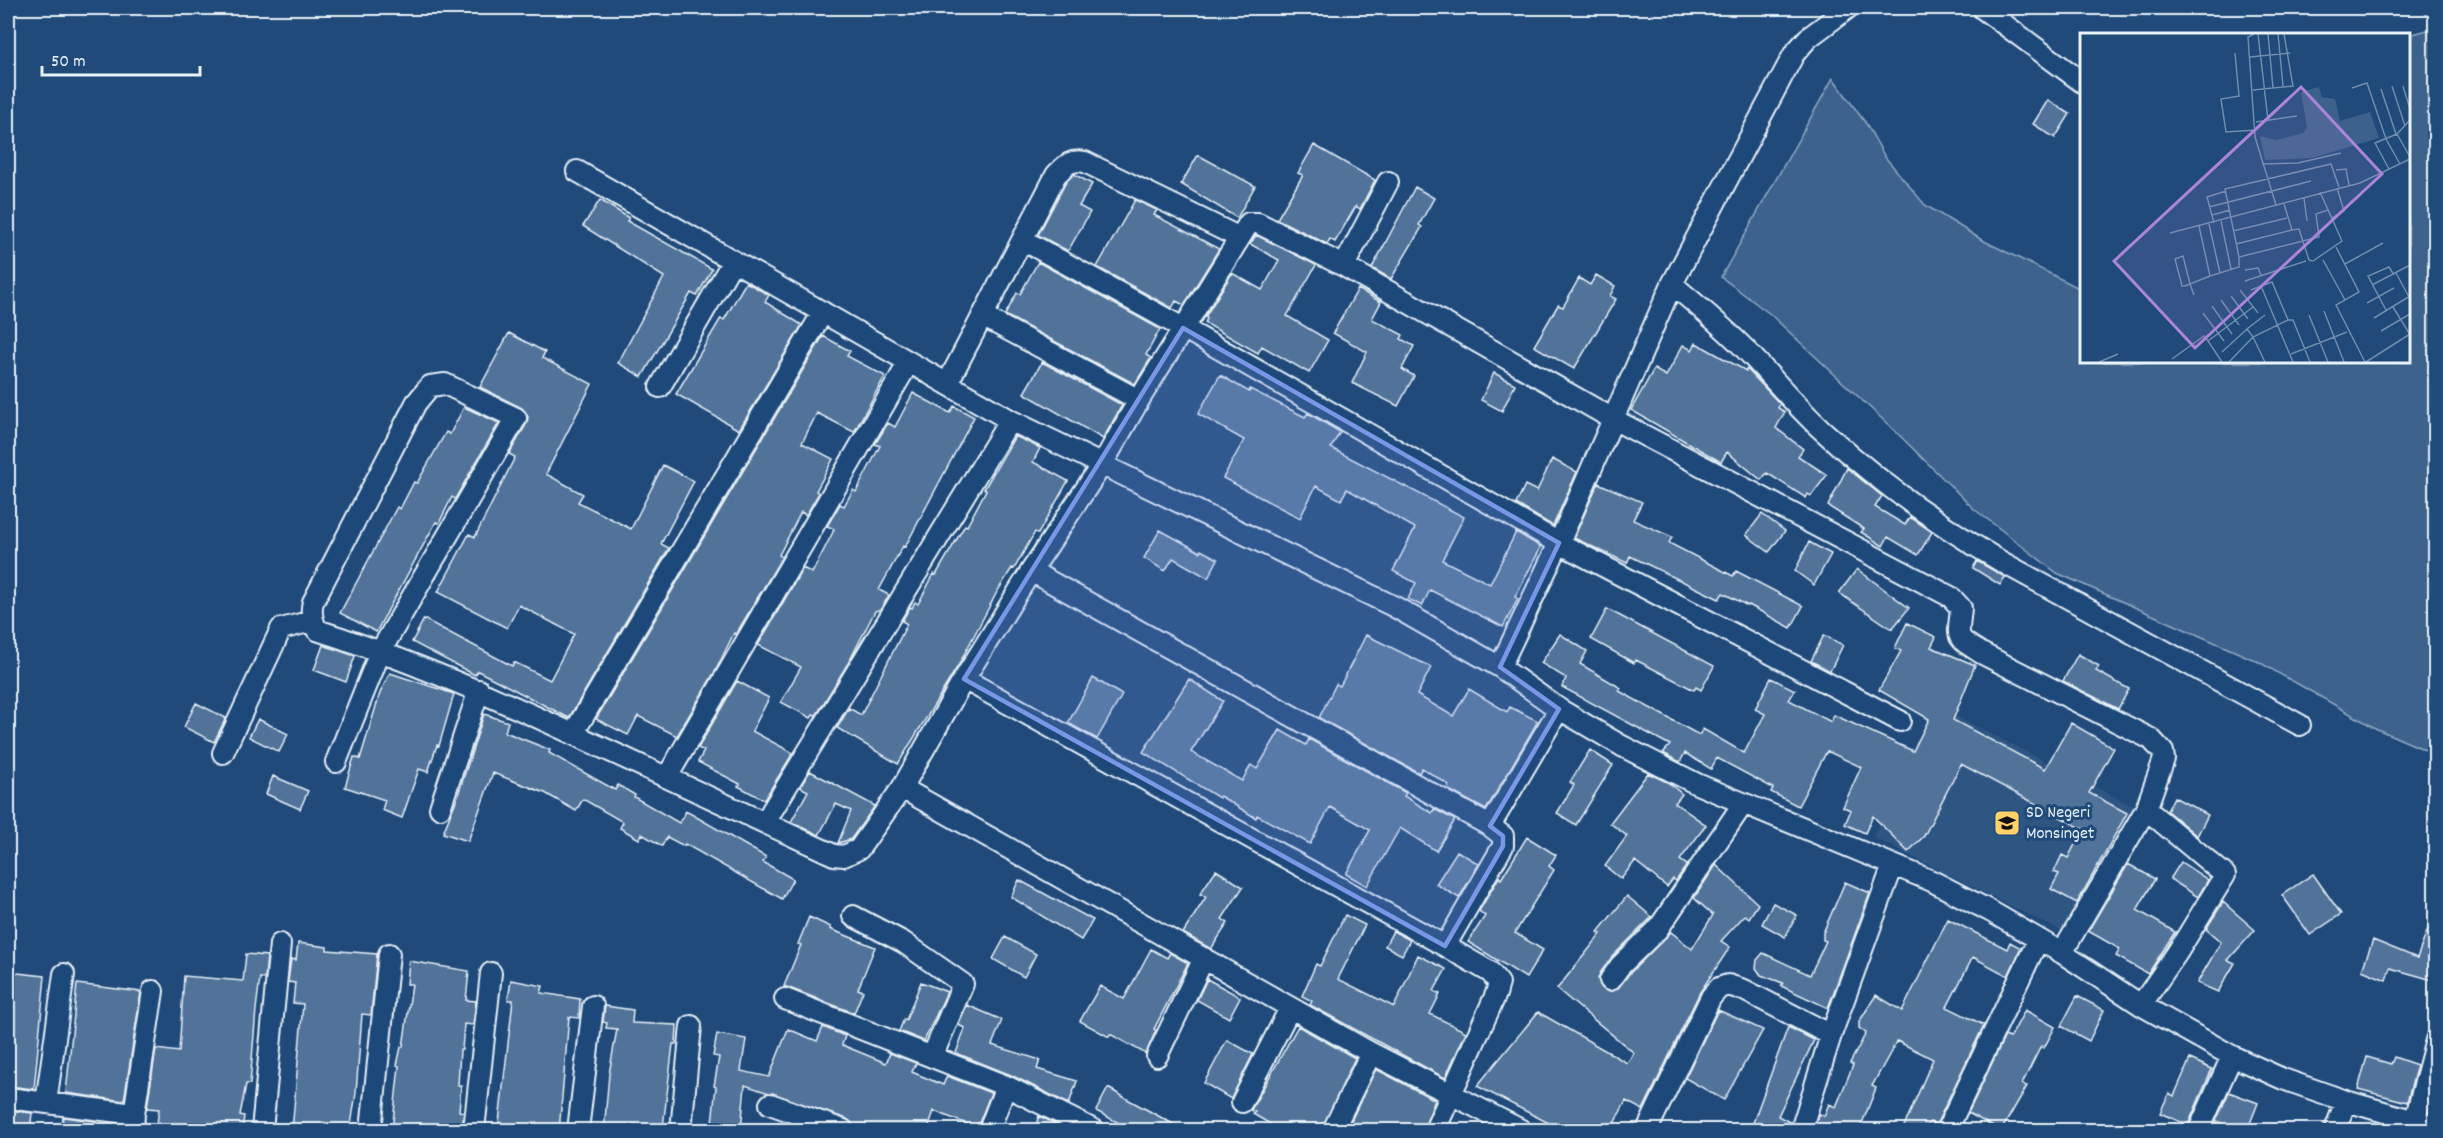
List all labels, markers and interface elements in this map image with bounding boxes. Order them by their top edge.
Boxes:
inset map [2080,33,2410,363]
scale bar [42,39,200,77]
text: 50 m [51,50,86,75]
place label: SD Negeri Monsinget [2026,801,2095,847]
school or university icon: SD Negeri Monsinget [1992,808,2022,838]

